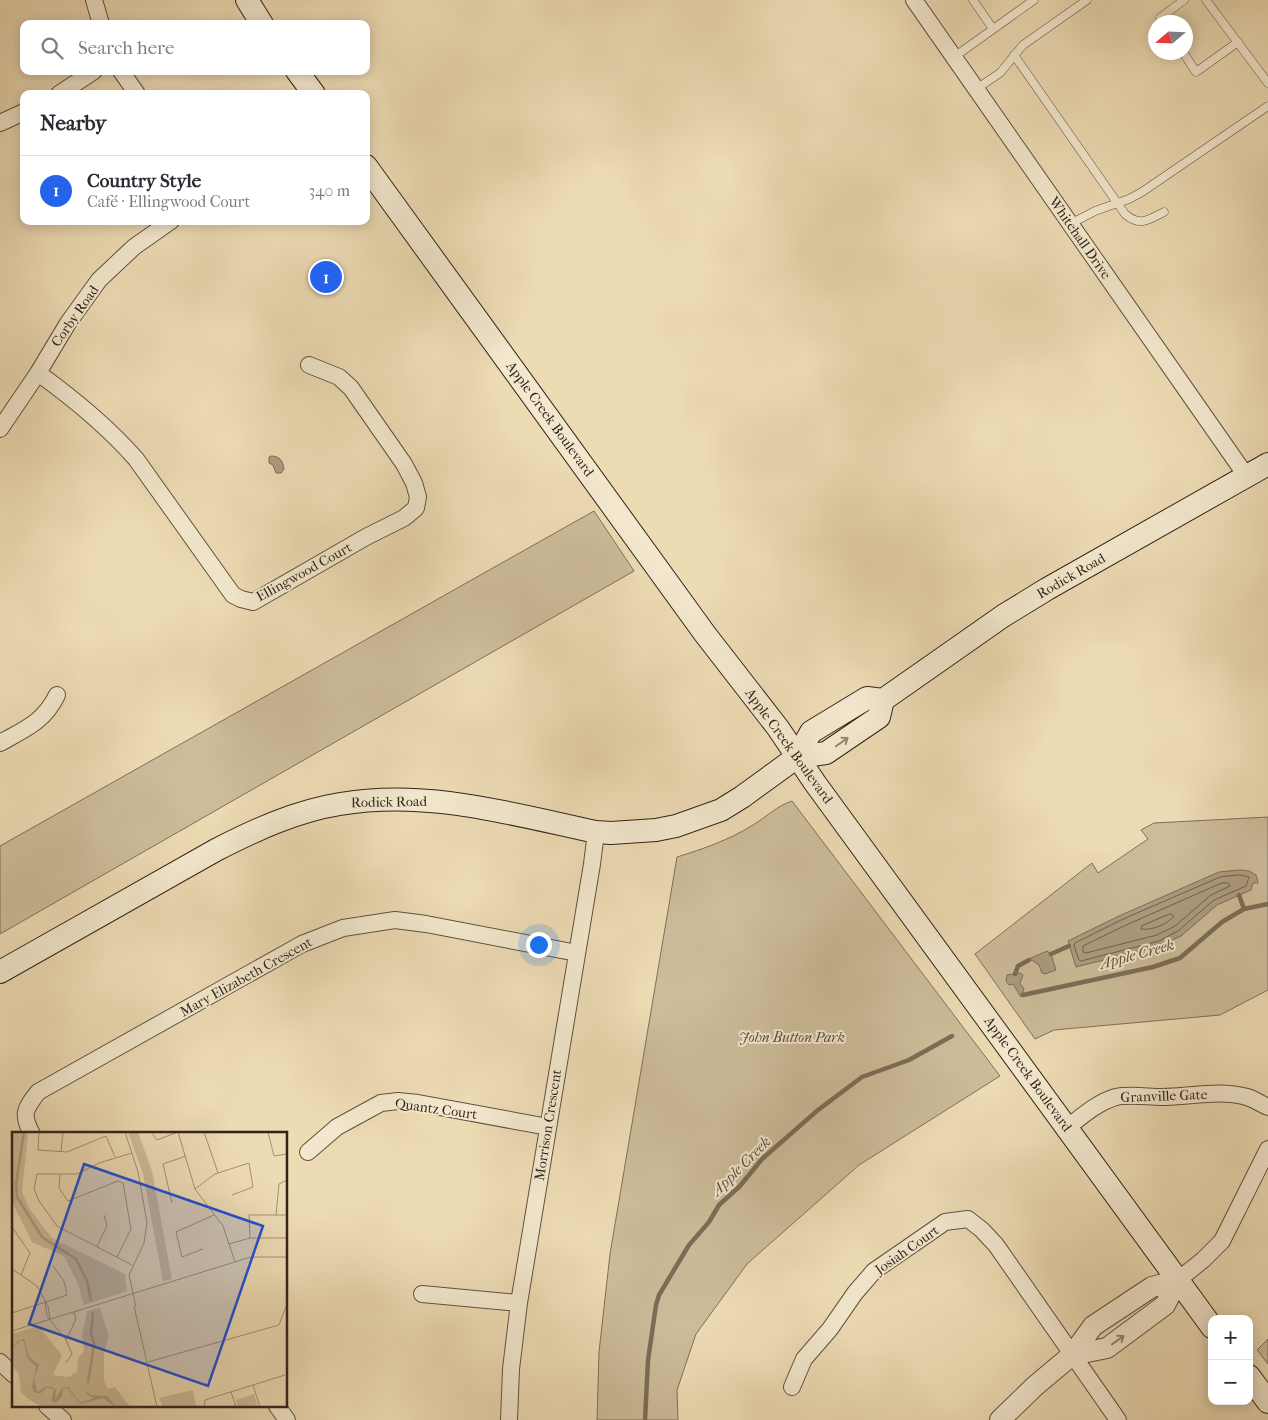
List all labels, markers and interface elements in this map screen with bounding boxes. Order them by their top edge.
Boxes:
north arrow [1148,15,1193,60]
search box [20,20,370,75]
icon: search [38,34,66,62]
text: Search here [78,37,174,59]
text: Nearby [40,111,106,135]
text: Country Style [87,170,201,192]
text: 1 [53,181,59,200]
text: 340 m [308,181,350,200]
text: Café · Ellingwood Court [87,192,250,211]
street label: Whitehall Drive [1045,193,1115,283]
pin: 1 [310,258,342,296]
street label: Corby Road [48,282,103,350]
street label: Apple Creek Boulevard [502,357,598,480]
street label: Ellingwood Court [253,539,355,605]
street label: Rodick Road [1034,549,1109,602]
street label: Apple Creek Boulevard [741,684,837,807]
one-way arrow [835,737,849,747]
street label: Rodick Road [351,793,428,811]
your location [526,932,552,958]
street label: Mary Elizabeth Crescent [177,934,315,1020]
water label: Apple Creek [1096,935,1176,973]
street label: Apple Creek Boulevard [980,1012,1076,1135]
park label: John Button Park [739,1029,845,1046]
street label: Morrison Crescent [531,1068,565,1182]
street label: Granville Gate [1120,1086,1208,1106]
street label: Quantz Court [394,1095,478,1123]
inset map [12,1132,288,1408]
water label: Apple Creek [706,1133,774,1201]
street label: Josiah Court [871,1222,942,1279]
map controls [1208,1315,1253,1405]
button: + [1208,1315,1253,1360]
one-way arrow [1111,1335,1125,1345]
button: − [1208,1360,1253,1405]

